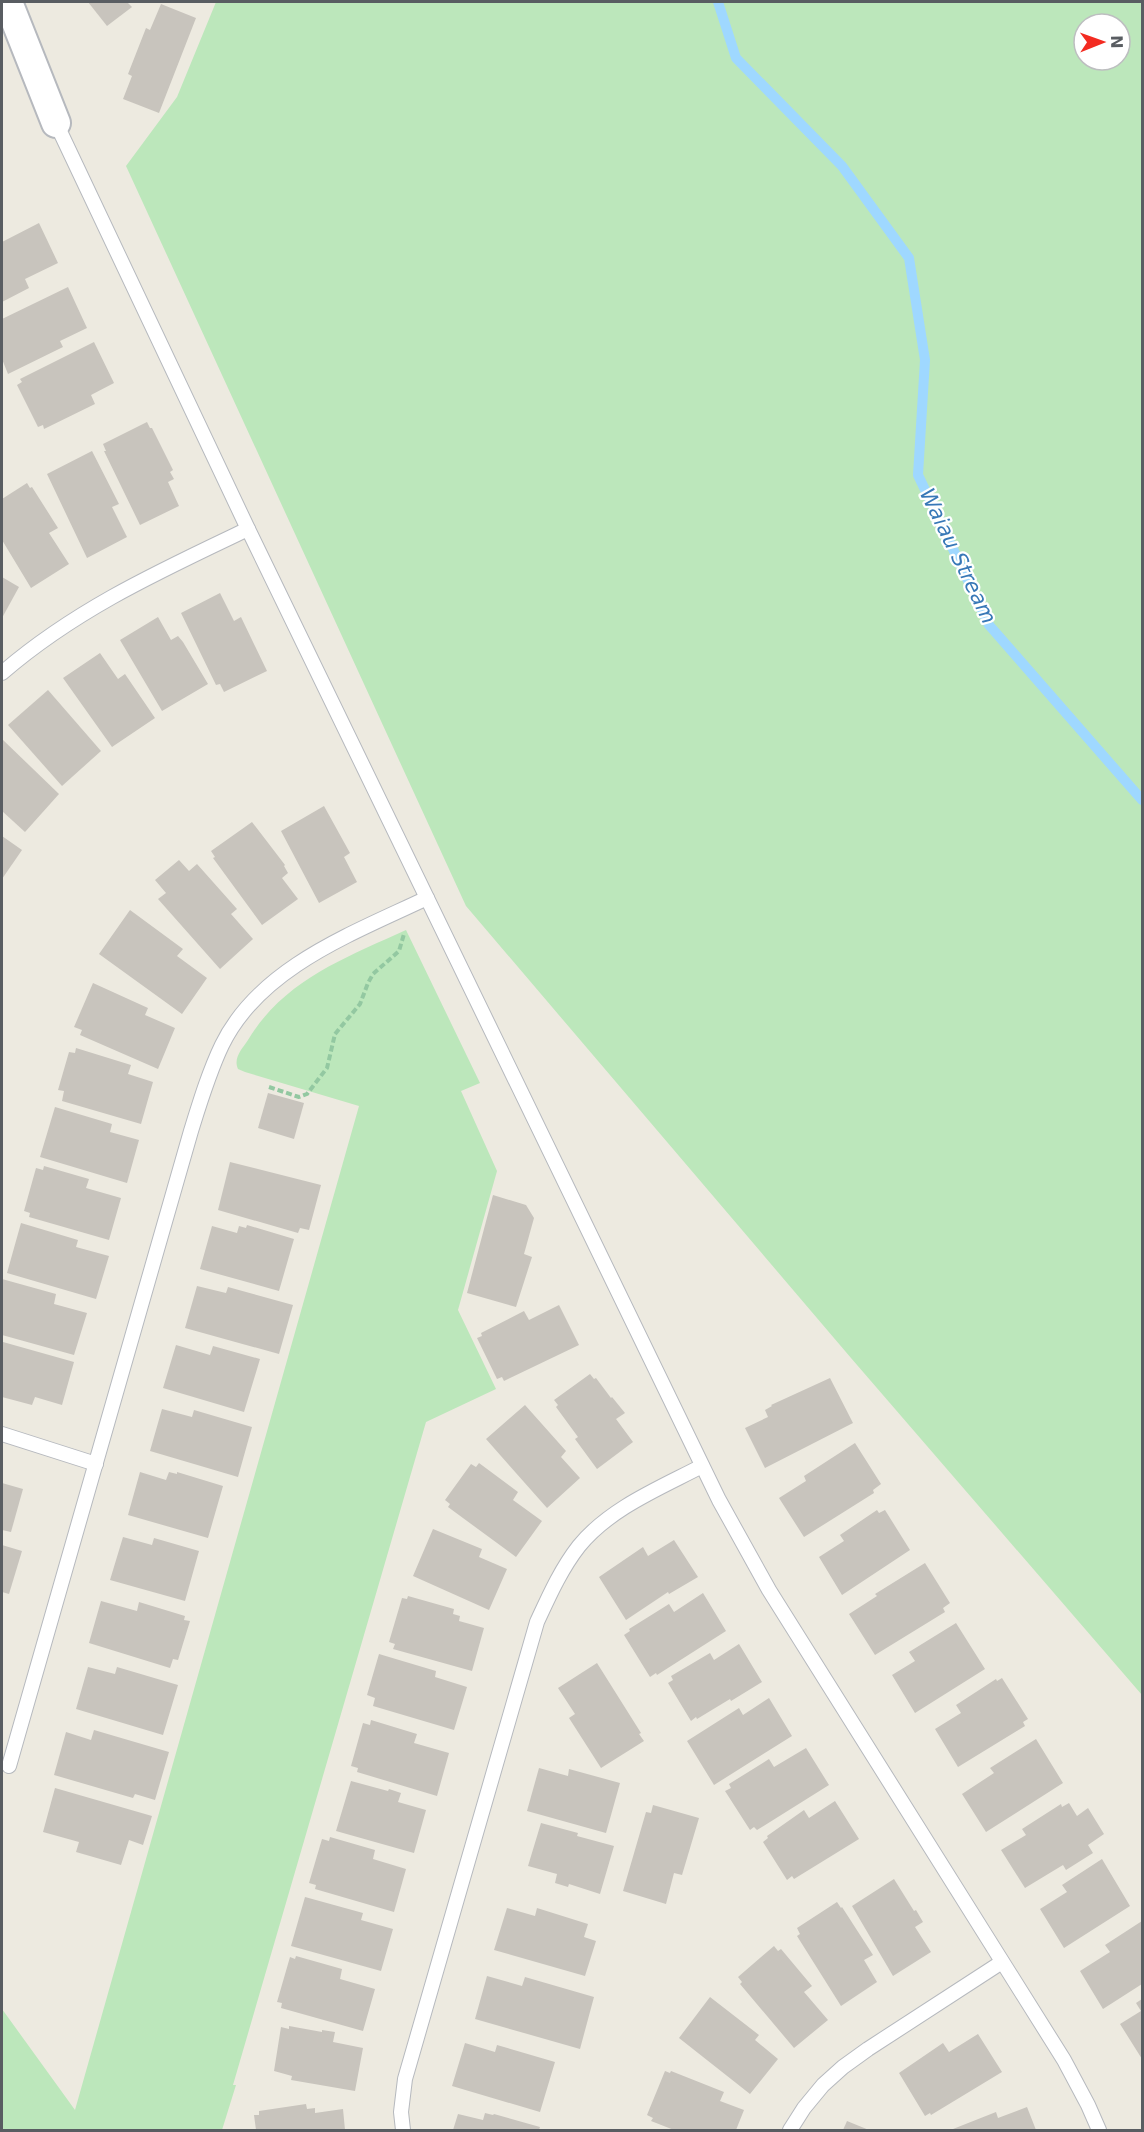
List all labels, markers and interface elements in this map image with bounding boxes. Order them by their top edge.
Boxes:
north arrow [1072,12,1132,72]
text: N [1107,35,1126,49]
water label: Waiau Stream [915,484,1001,628]

